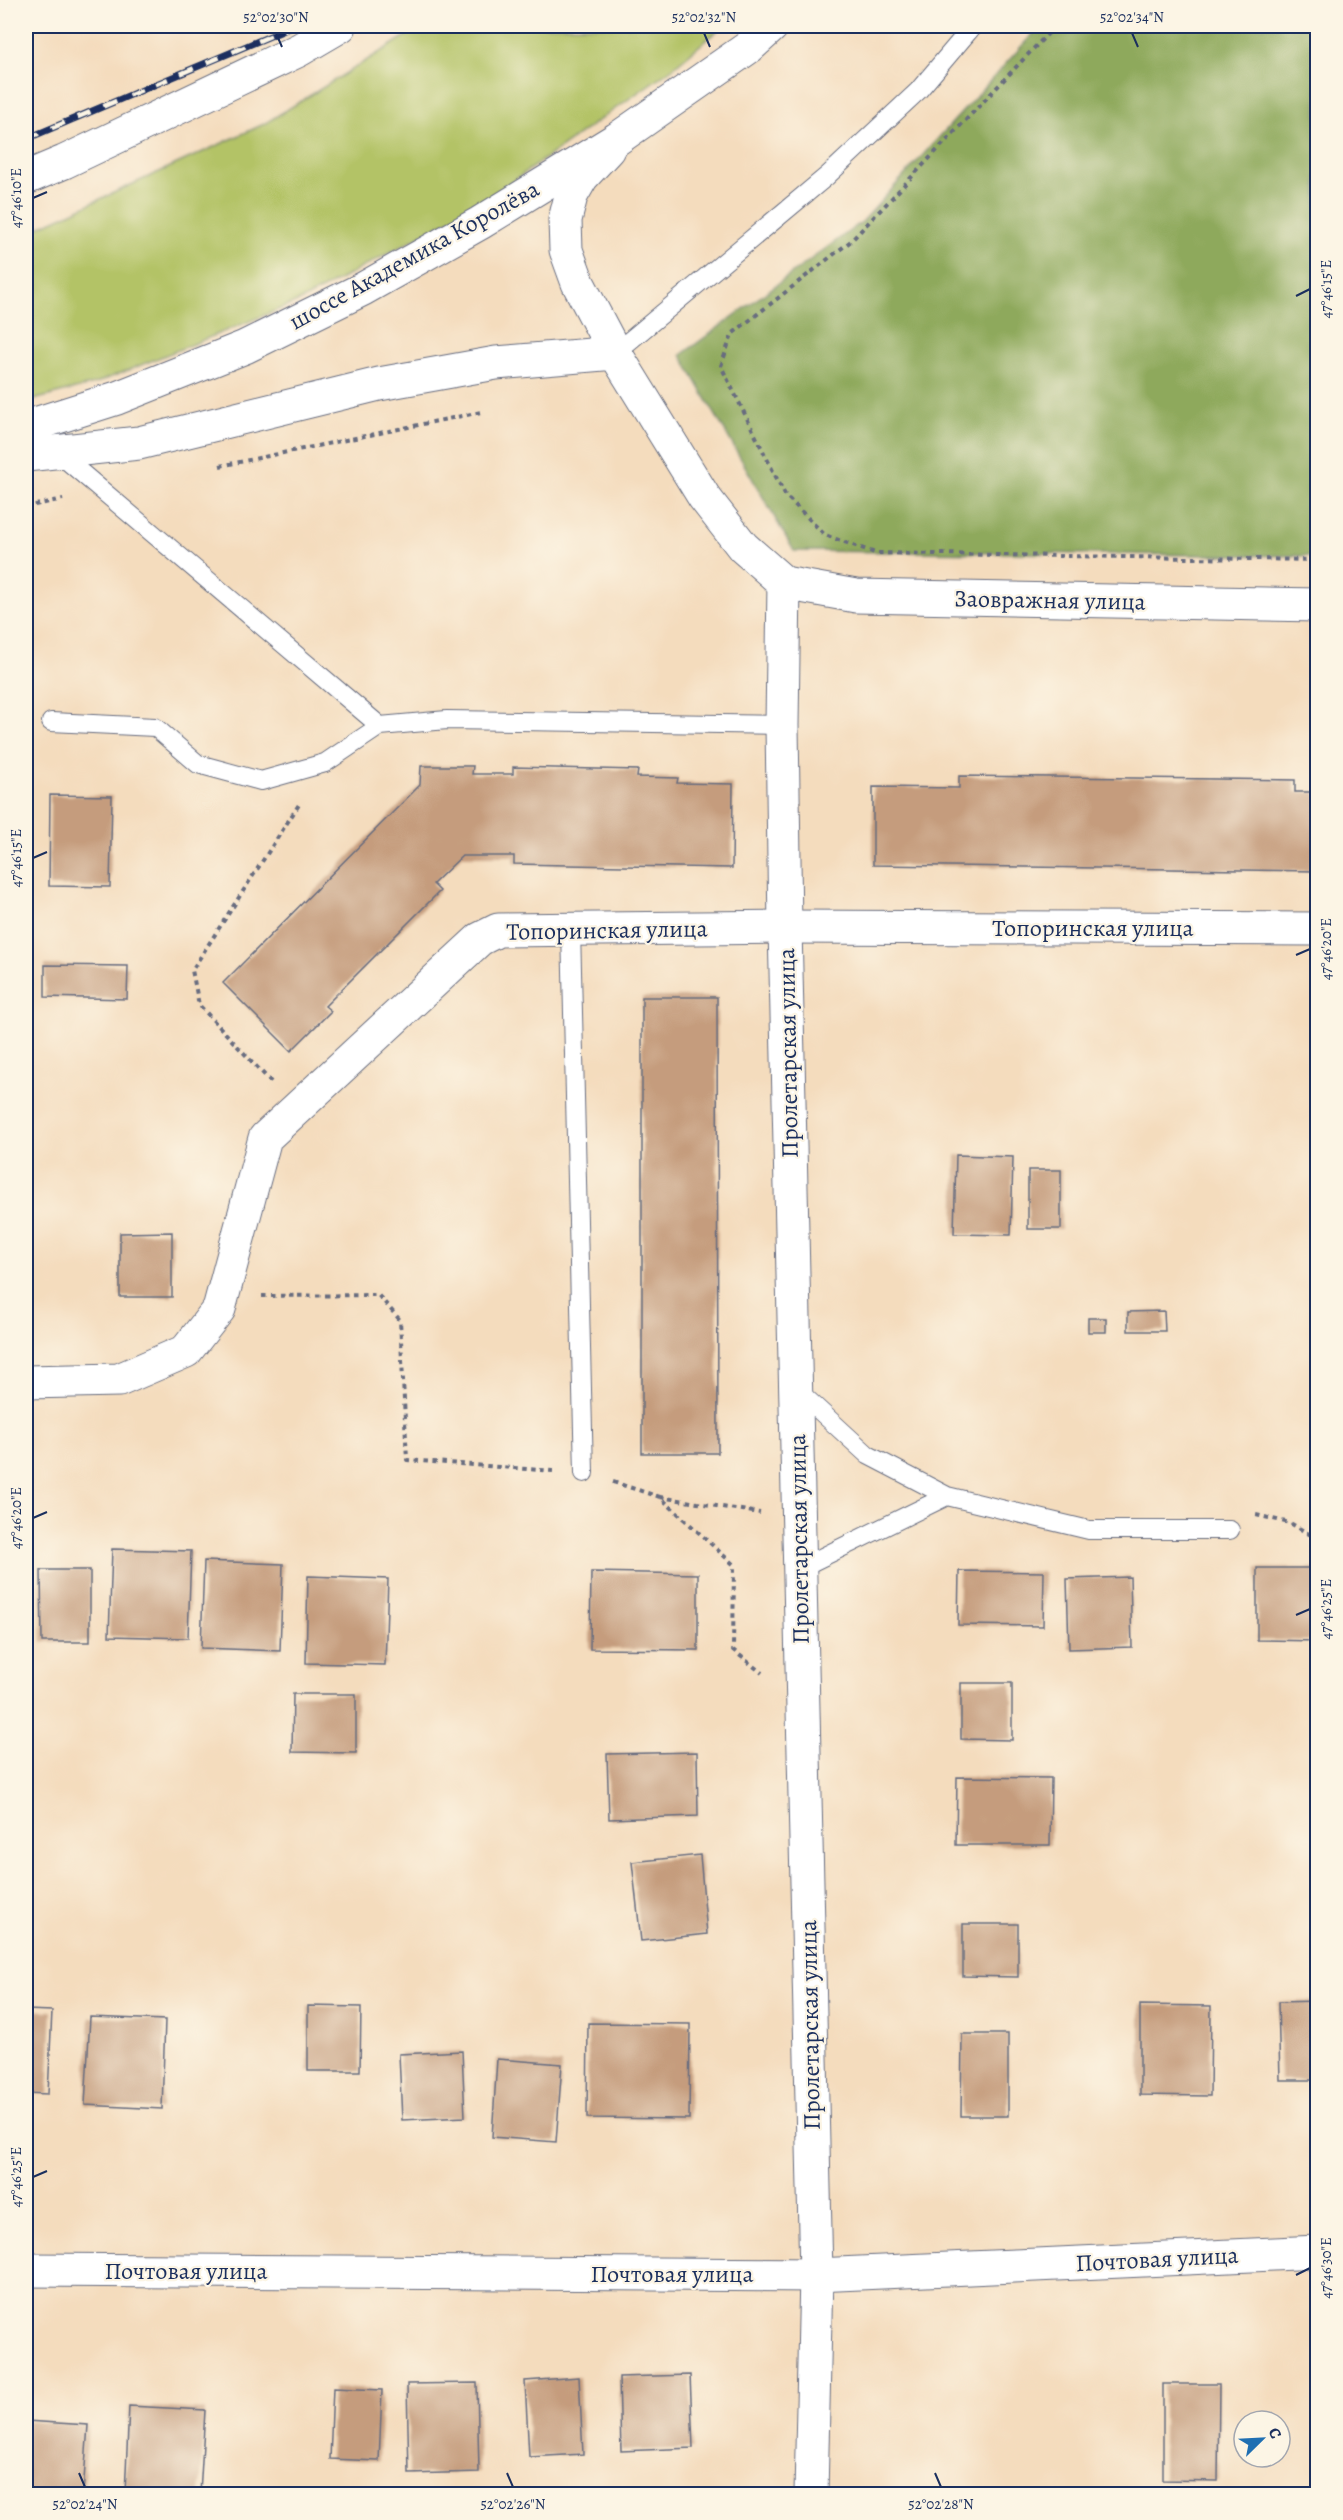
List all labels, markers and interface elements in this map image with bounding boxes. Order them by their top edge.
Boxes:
text: 52°02'30"N [243,7,309,27]
text: 52°02'32"N [672,7,736,27]
text: 52°02'34"N [1100,7,1164,27]
text: 47°46'10"E [6,168,26,228]
street label: шоссе Академика Королёва [283,173,545,337]
text: 47°46'15"E [1316,260,1336,318]
street label: Заовражная улица [954,582,1146,618]
text: 47°46'15"E [6,829,26,887]
street label: Топоринская улица [506,912,708,948]
street label: Топоринская улица [992,912,1194,944]
text: 47°46'20"E [1316,918,1336,980]
street label: Пролетарская улица [770,948,806,1158]
street label: Пролетарская улица [781,1434,817,1644]
text: 47°46'20"E [6,1487,26,1549]
text: 47°46'25"E [1316,1579,1336,1639]
street label: Пролетарская улица [792,1920,828,2130]
text: 47°46'25"E [6,2147,26,2207]
text: 47°46'30"E [1316,2237,1336,2299]
street label: Почтовая улица [1075,2239,1239,2279]
street label: Почтовая улица [104,2255,268,2287]
street label: Почтовая улица [590,2258,754,2290]
north arrow [1232,2409,1292,2469]
text: С [1263,2424,1287,2442]
text: 52°02'24"N [52,2494,118,2514]
text: 52°02'26"N [480,2494,546,2514]
text: 52°02'28"N [908,2494,974,2514]

